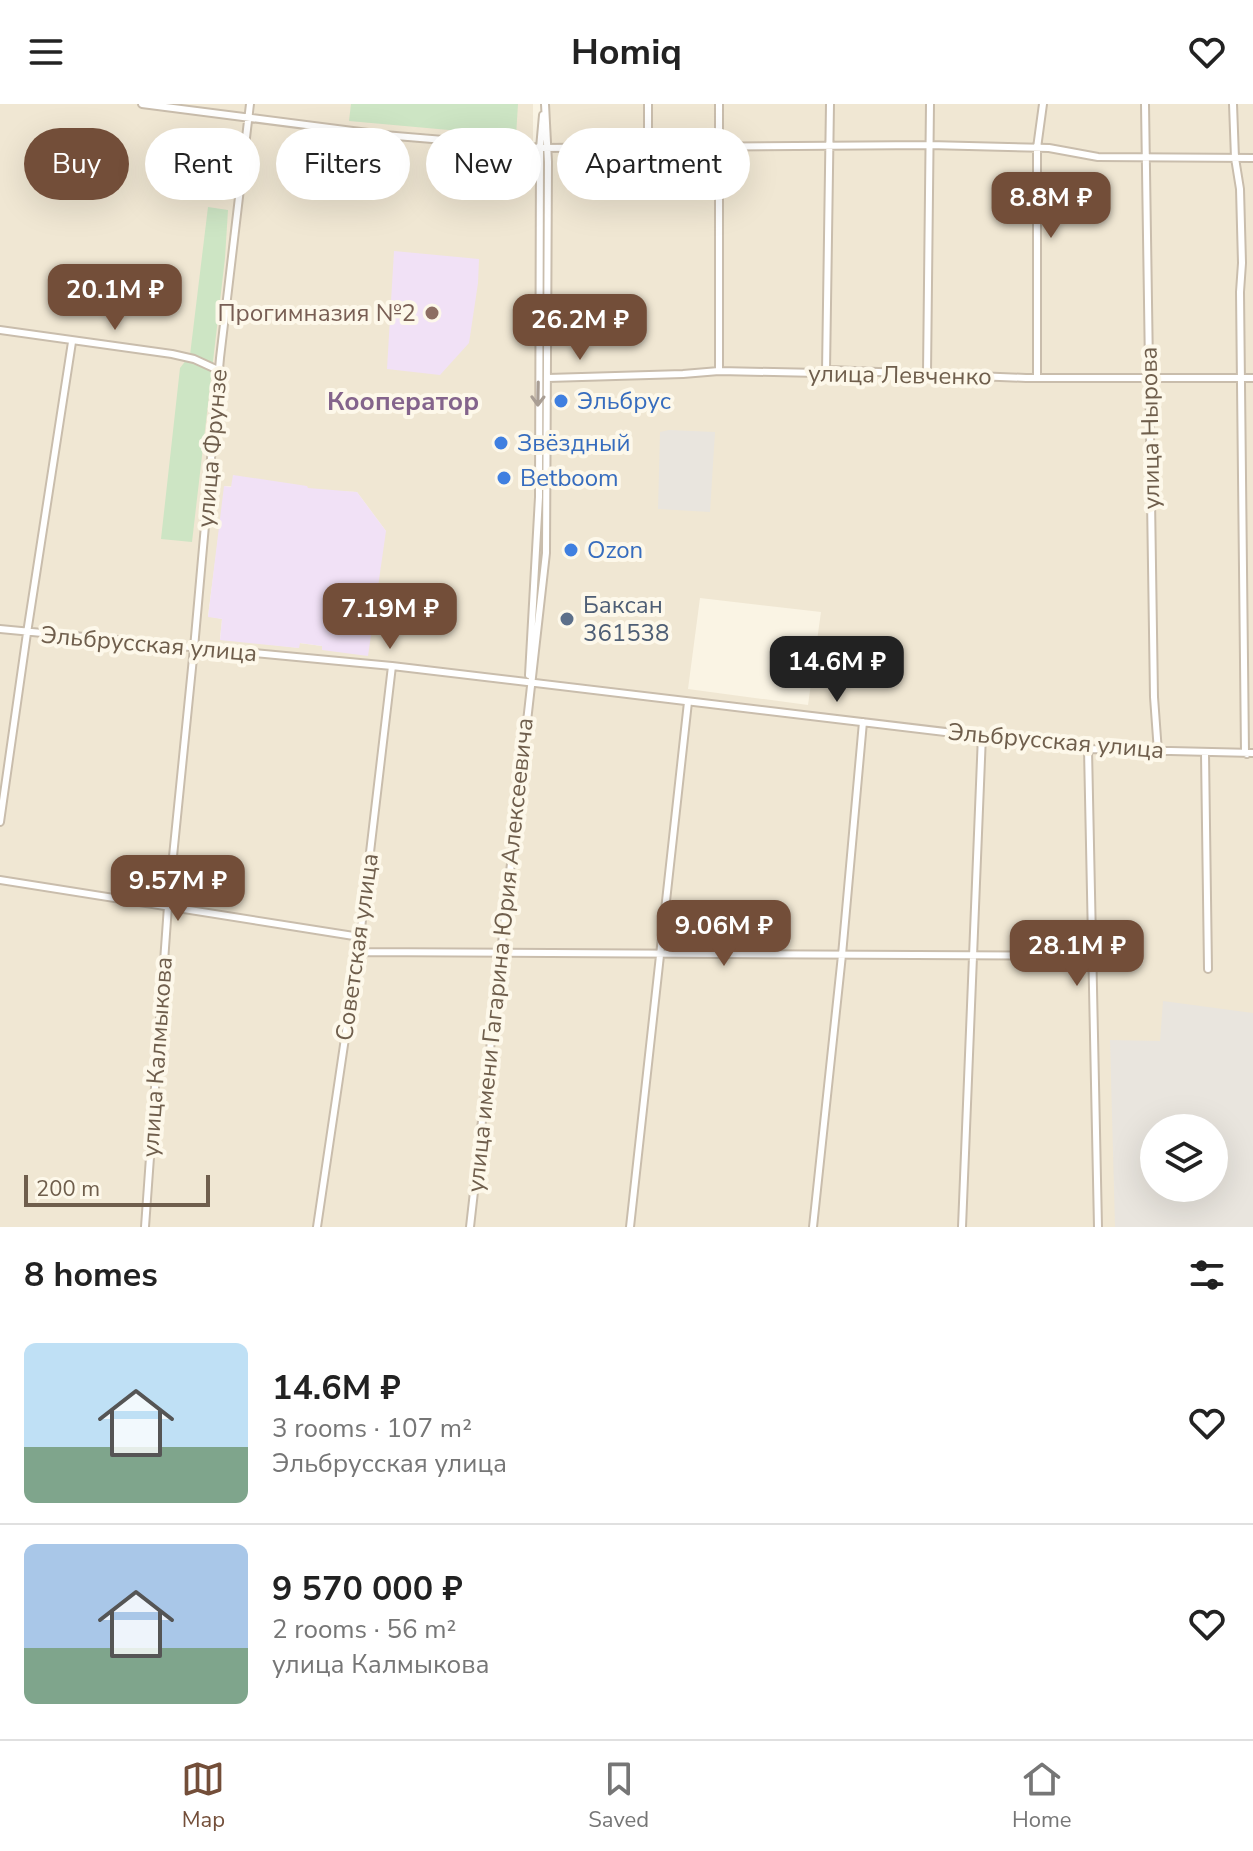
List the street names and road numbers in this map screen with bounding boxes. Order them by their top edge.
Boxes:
street label: улица Нырова [1133,346,1167,510]
street label: улица Левченко [808,357,992,393]
street label: улица Фрунзе [189,367,235,529]
street label: Эльбрусская улица [40,619,258,669]
street label: улица имени Гагарина Юрия Алексеевича [459,716,541,1194]
street label: Эльбрусская улица [947,716,1165,766]
street label: Советская улица [328,851,386,1043]
street label: улица Калмыкова [134,956,180,1158]

